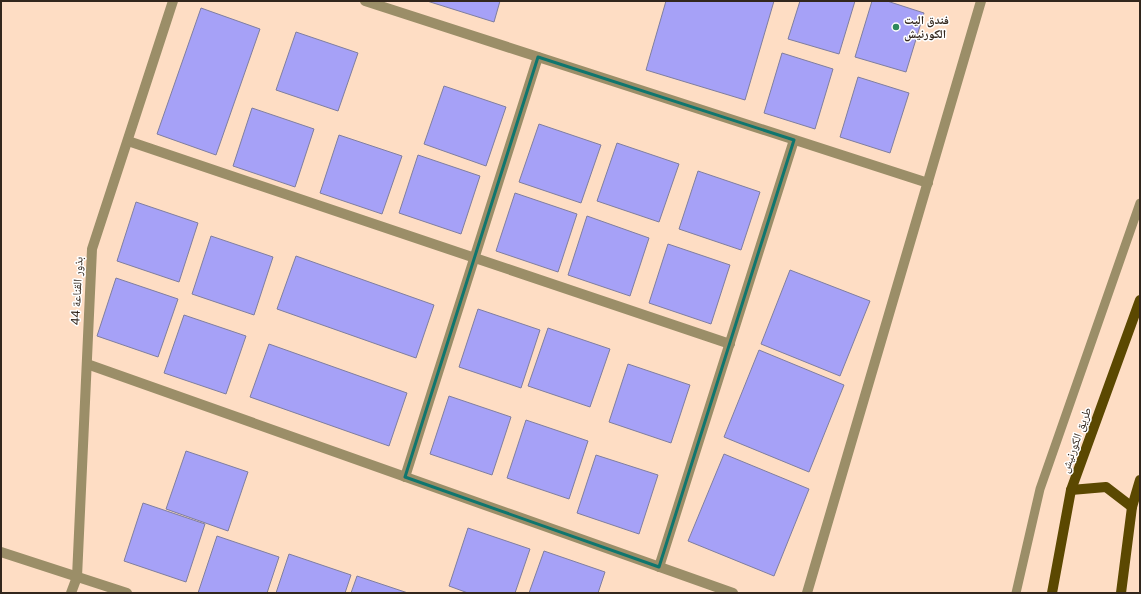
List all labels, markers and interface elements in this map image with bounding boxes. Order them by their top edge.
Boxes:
place label: فندق اليت الكورنيش [904,11,949,42]
marker: فندق اليت الكورنيش [891,22,901,32]
street label: بذور القناعة 44 [66,256,87,326]
street label: طريق الكورنيش [1056,405,1095,475]

